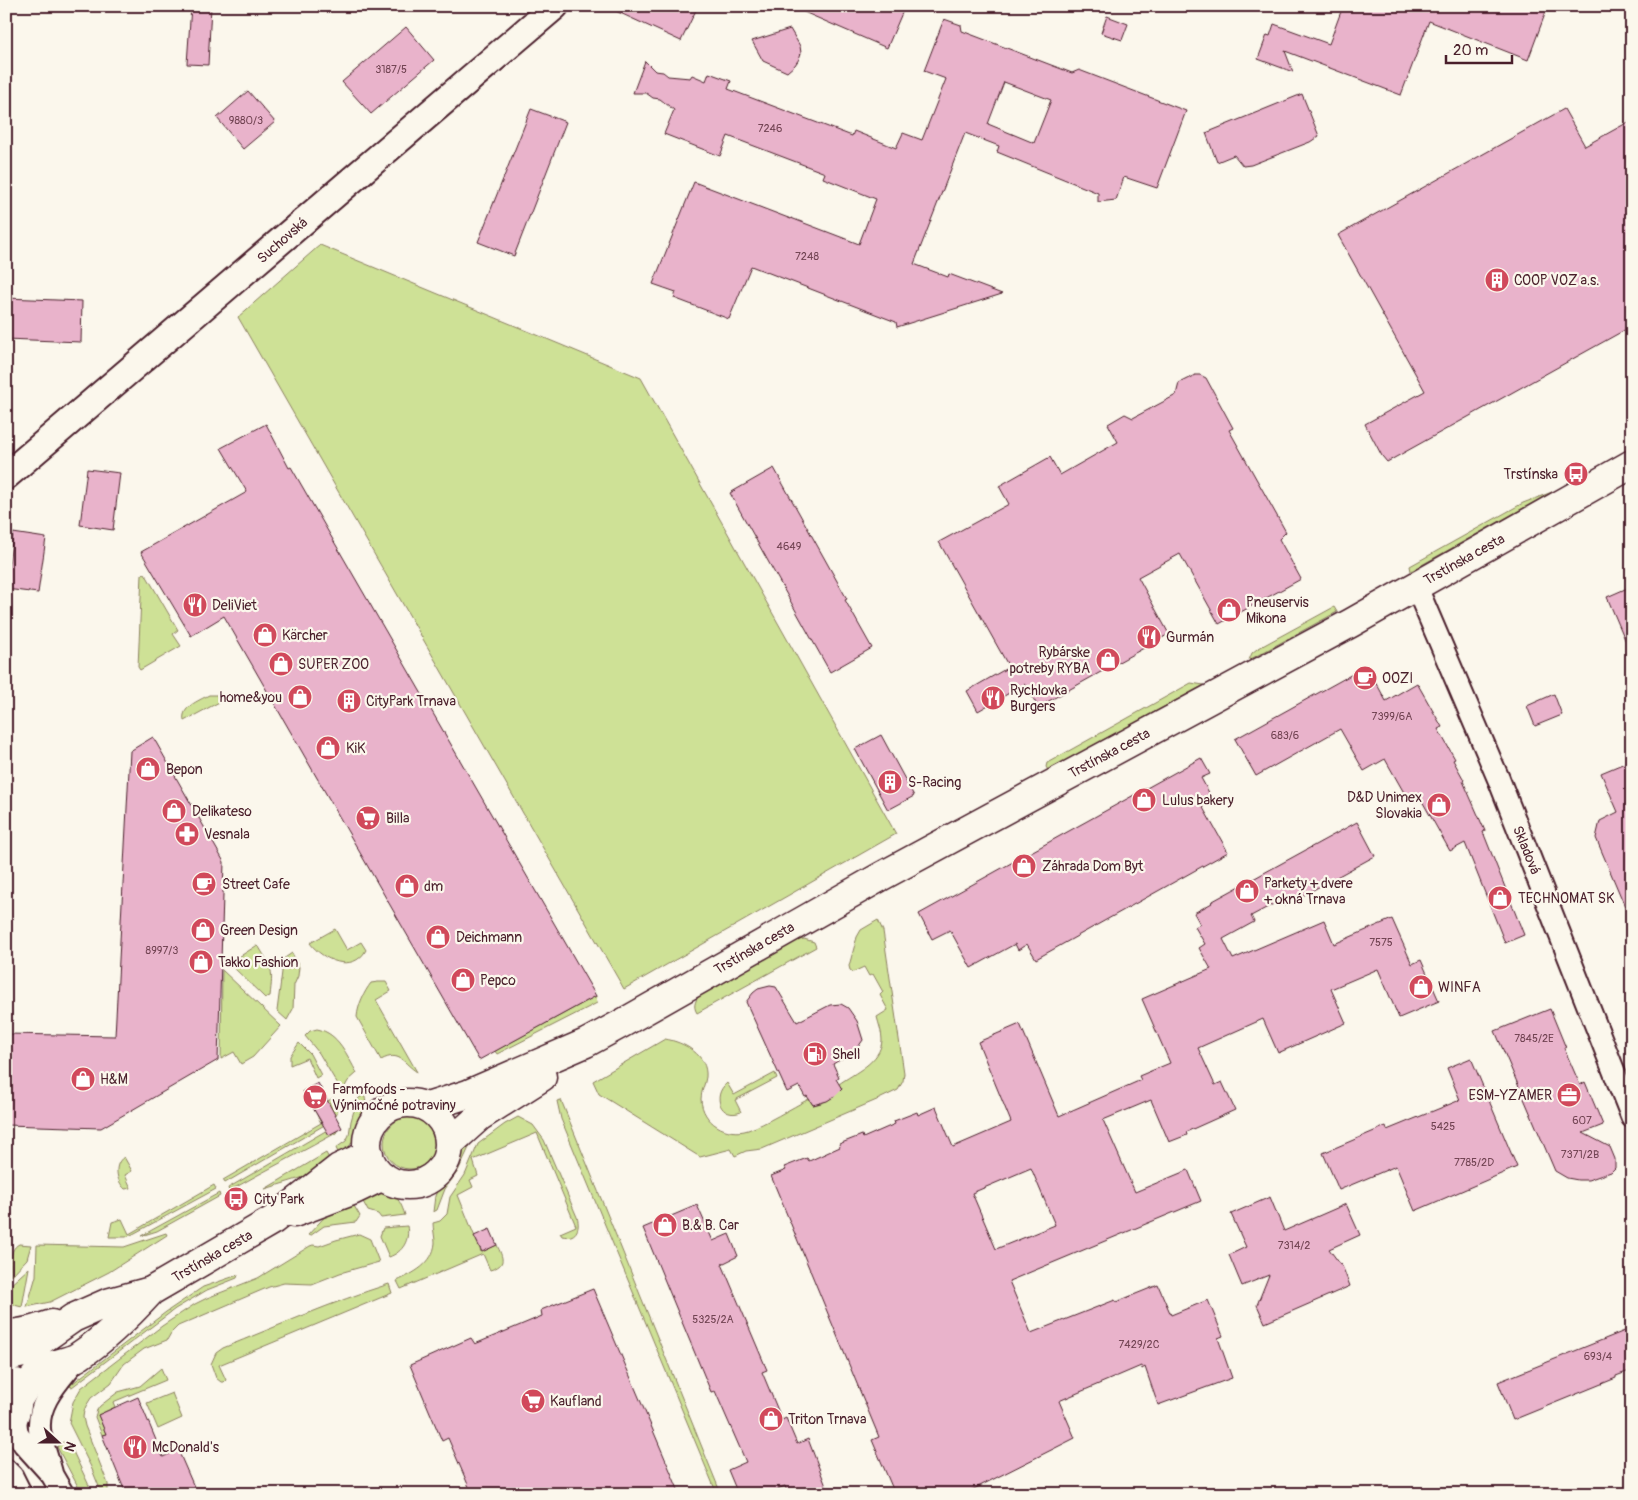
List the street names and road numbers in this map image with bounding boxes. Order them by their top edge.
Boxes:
street label: Suchovská [254,214,311,267]
street label: Trstínska cesta [1421,530,1508,589]
street label: Trstínska cesta [1066,725,1153,782]
street label: Skladová [1509,823,1544,877]
street label: Trstínska cesta [711,919,797,978]
street label: Trstínska cesta [169,1227,255,1286]

